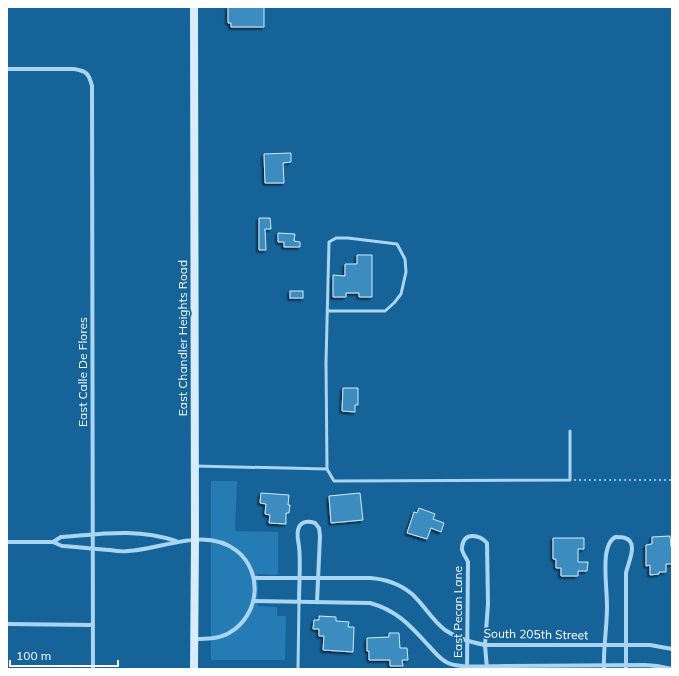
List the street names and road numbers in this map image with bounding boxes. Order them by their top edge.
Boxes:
street label: East Chandler Heights Road [175,260,190,416]
street label: East Calle De Flores [75,317,90,427]
street label: East Pecan Lane [450,566,465,658]
street label: South 205th Street [483,626,589,642]

